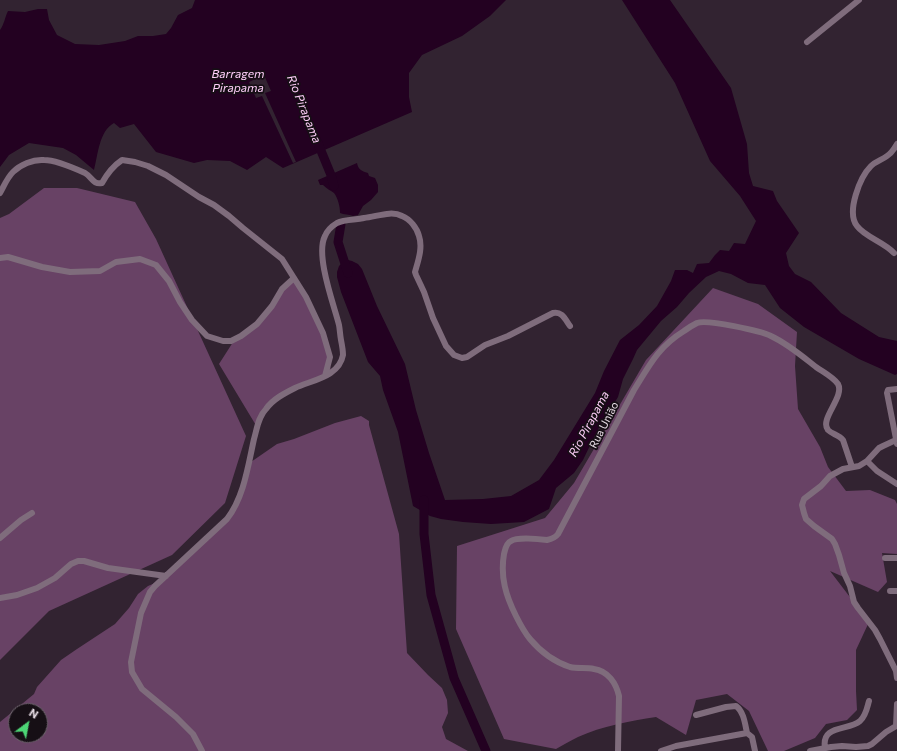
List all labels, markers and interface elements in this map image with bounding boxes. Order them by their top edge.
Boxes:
water label: Barragem Pirapama [212,67,264,95]
water label: Rio Pirapama [284,73,324,145]
water label: Rio Pirapama [566,389,612,459]
street label: Rua União [587,399,621,451]
north arrow [8,703,48,743]
text: N [27,706,41,721]

